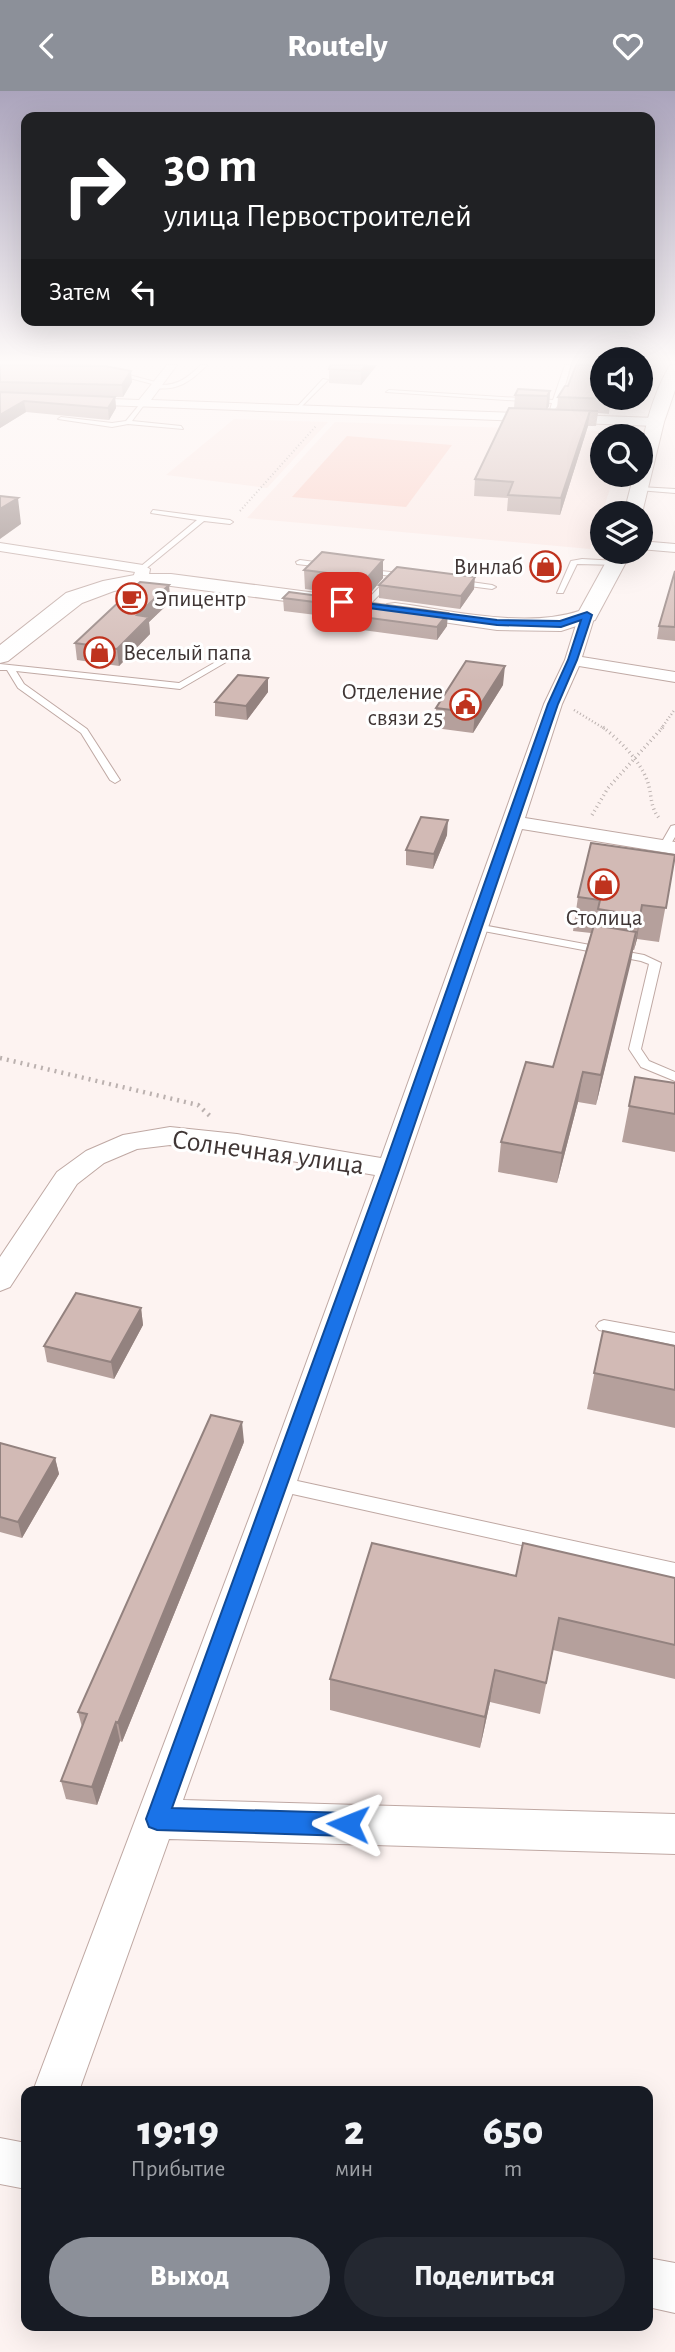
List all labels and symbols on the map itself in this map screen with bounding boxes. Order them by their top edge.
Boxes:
shop icon: Винлаб [529,550,563,584]
place label: Винлаб [454,556,523,579]
pin [312,572,372,632]
cafe icon: Эпицентр [114,582,148,616]
place label: Эпицентр [154,588,246,611]
shop icon: Веселый папа [83,636,117,670]
place label: Веселый папа [123,642,251,665]
place label: Отделение связи 25 [342,681,443,730]
public building icon: Отделение связи 25 [449,688,483,722]
shop icon: Столица [587,867,621,901]
place label: Столица [566,907,642,930]
street label: Солнечная улица [170,1126,366,1180]
position arrow [311,1787,385,1861]

